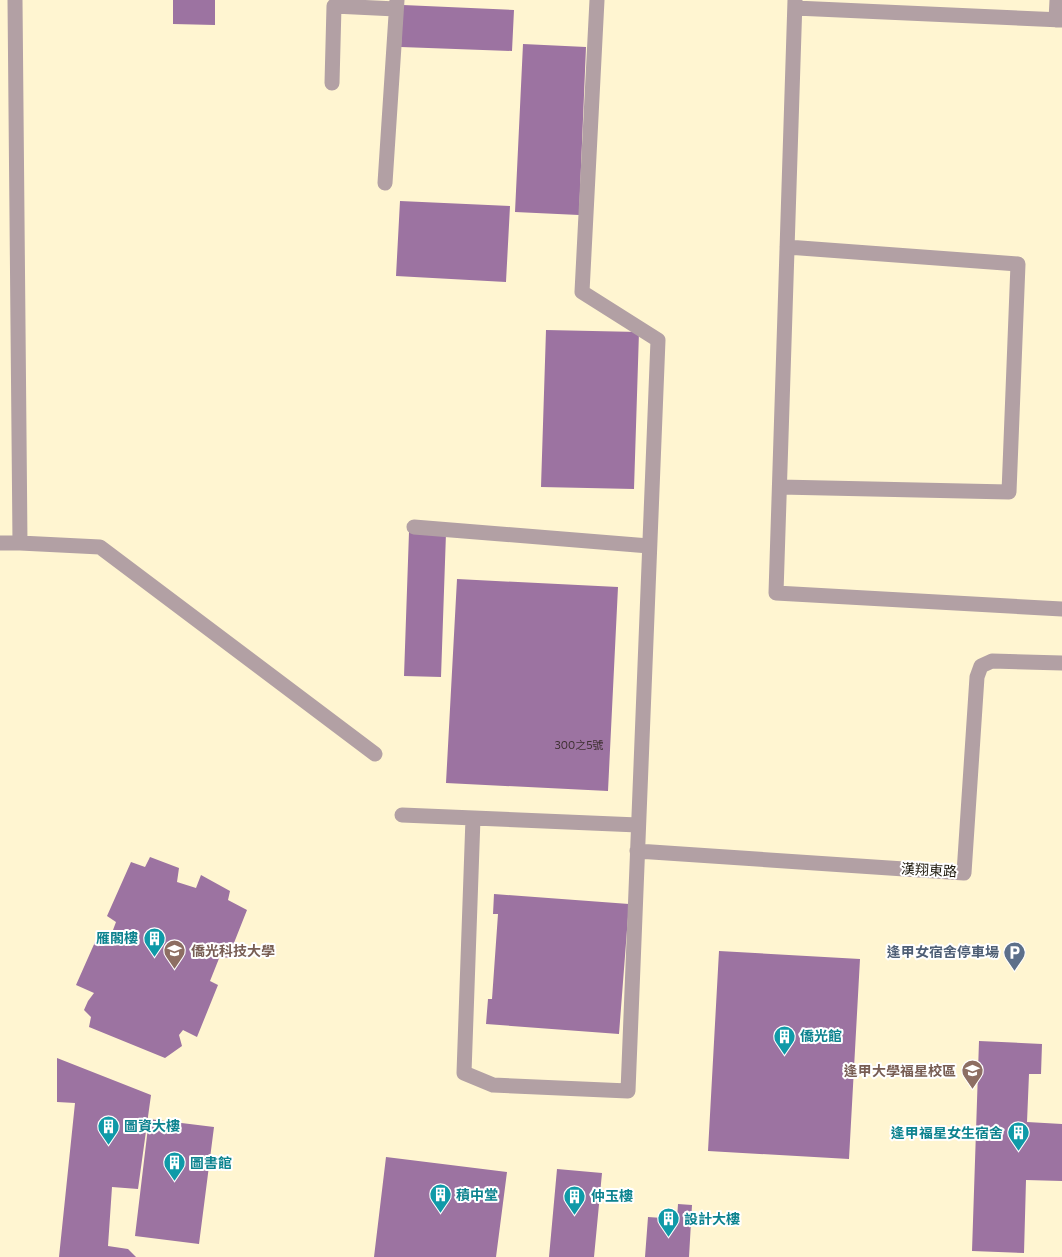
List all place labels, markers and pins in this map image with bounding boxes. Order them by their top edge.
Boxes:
building icon: 雁閣樓 [142,926,166,957]
place label: 雁閣樓 [96,929,138,946]
school or university icon: 僑光科技大學 [163,939,187,970]
parking icon: 逢甲女宿舍停車場 [1003,940,1027,971]
place label: 僑光科技大學 [191,942,275,959]
place label: 逢甲女宿舍停車場 [887,943,999,960]
building icon: 僑光館 [772,1024,796,1055]
place label: 僑光館 [800,1027,842,1044]
school or university icon: 逢甲大學福星校區 [960,1059,984,1090]
place label: 逢甲大學福星校區 [844,1062,956,1079]
building icon: 圖資大樓 [96,1114,120,1145]
place label: 圖資大樓 [124,1117,180,1134]
building icon: 逢甲福星女生宿舍 [1007,1121,1031,1152]
place label: 逢甲福星女生宿舍 [891,1124,1003,1141]
building icon: 圖書館 [162,1151,186,1182]
place label: 圖書館 [190,1154,232,1171]
building icon: 積中堂 [428,1183,452,1214]
building icon: 仲玉樓 [563,1184,587,1215]
place label: 積中堂 [456,1186,498,1203]
place label: 仲玉樓 [591,1187,633,1204]
building icon: 設計大樓 [656,1207,680,1238]
place label: 設計大樓 [684,1210,740,1227]

